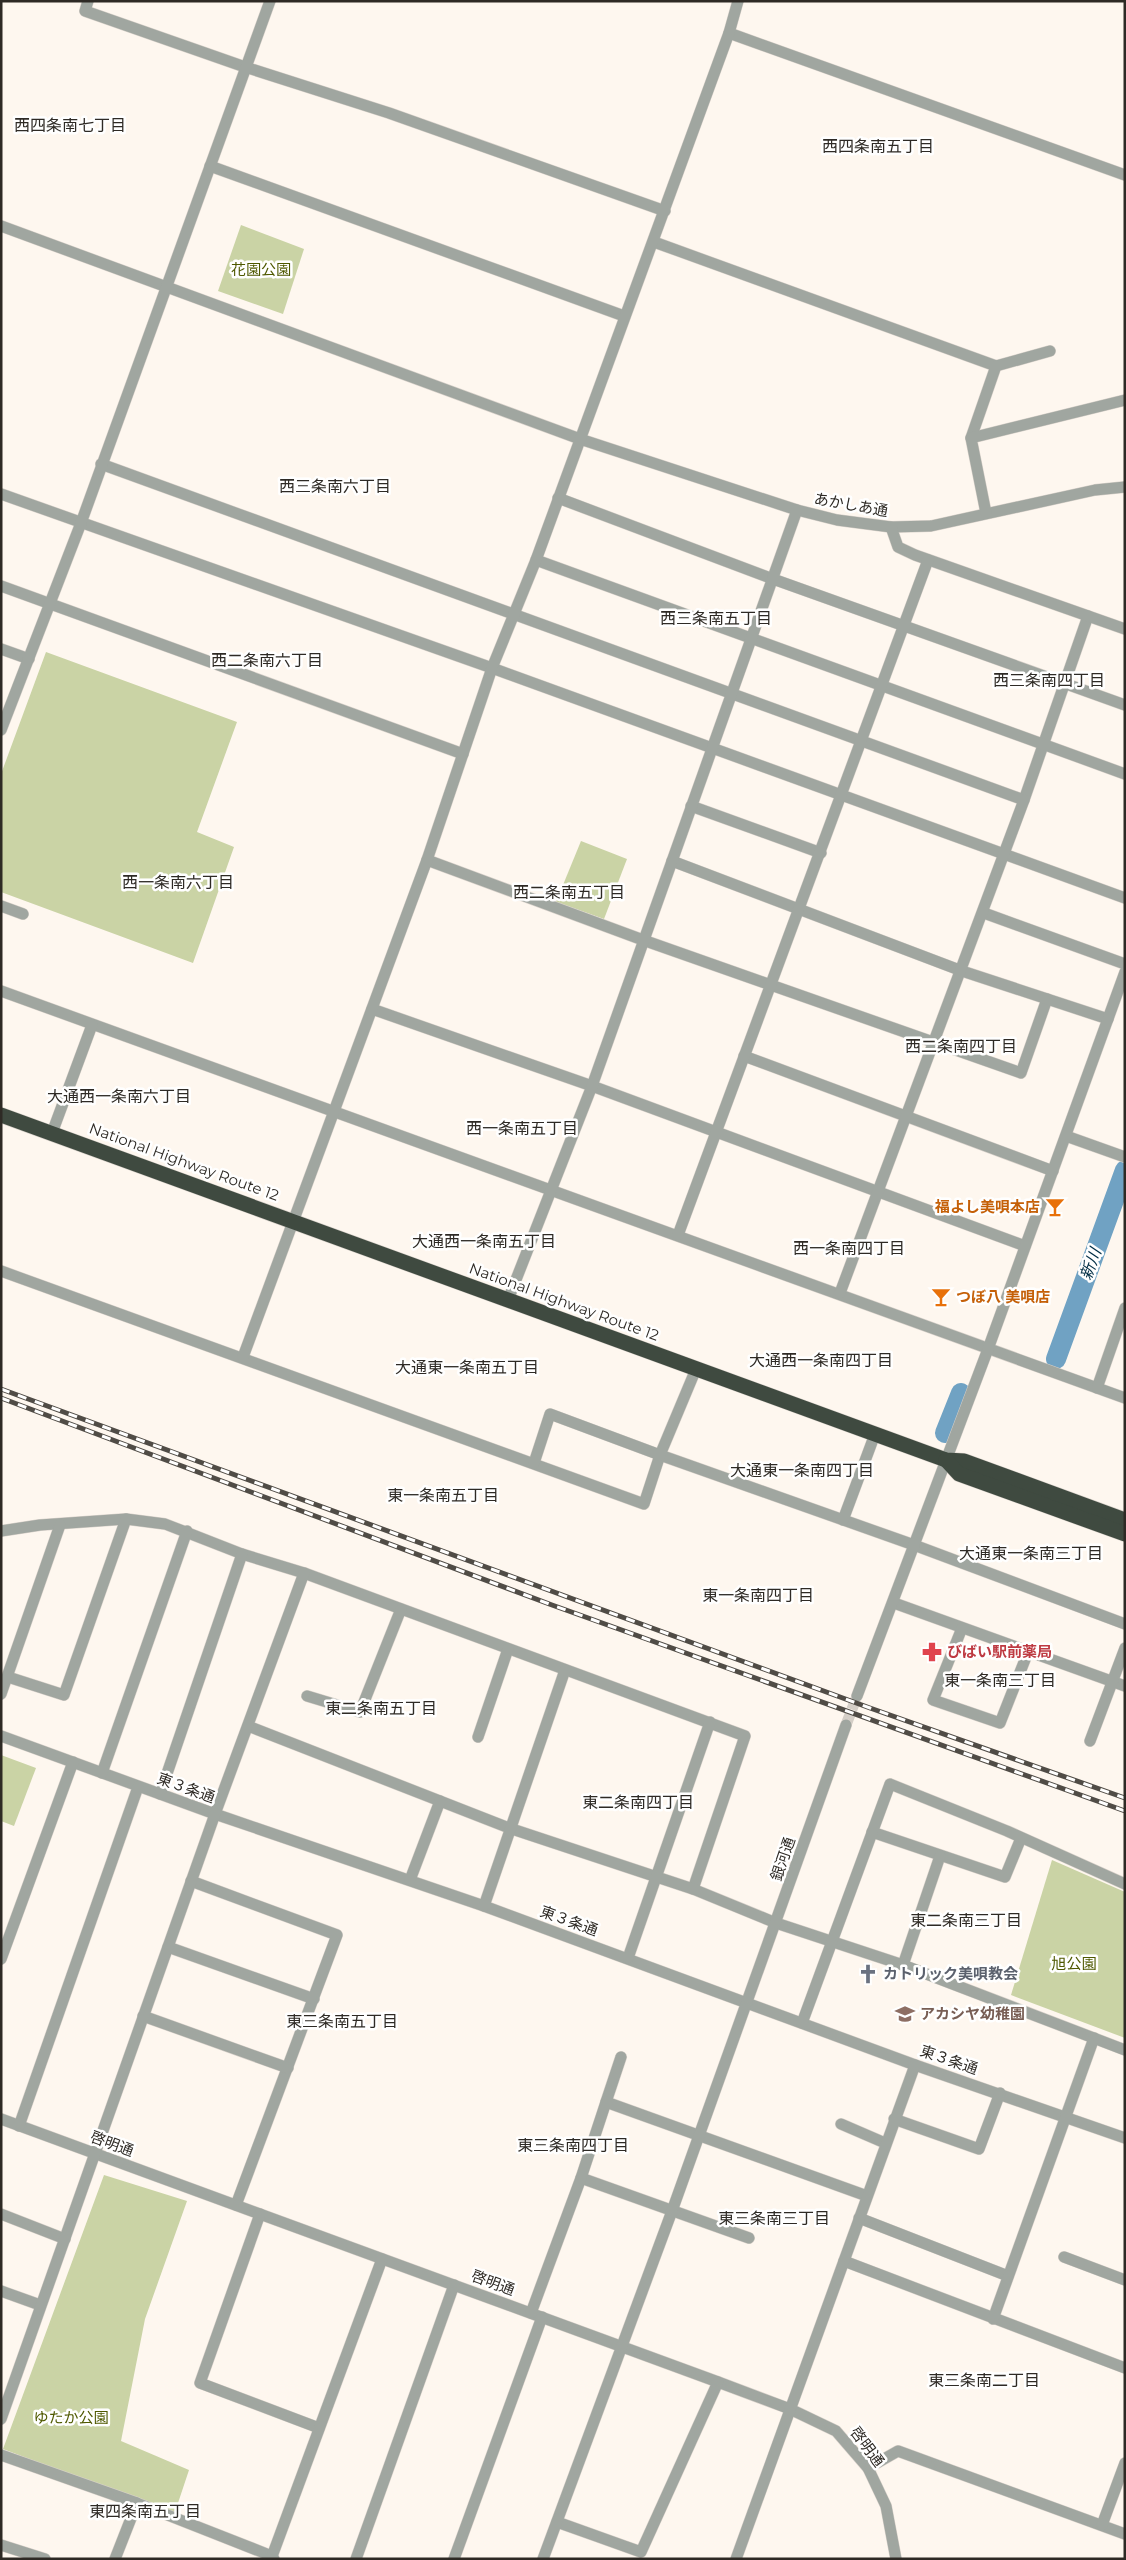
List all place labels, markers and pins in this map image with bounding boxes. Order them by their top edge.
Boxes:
bar icon: 福よし美唄本店 [1044,1196,1066,1218]
place label: 福よし美唄本店 [934,1197,1040,1216]
bar icon: つぼ八 美唄店 [930,1286,952,1308]
place label: つぼ八 美唄店 [956,1287,1050,1306]
pharmacy icon: びばい駅前薬局 [921,1641,943,1663]
place label: びばい駅前薬局 [947,1642,1052,1661]
church icon: カトリック美唄教会 [857,1963,879,1985]
place label: カトリック美唄教会 [883,1964,1018,1983]
school or university icon: アカシヤ幼稚園 [894,2003,916,2025]
place label: アカシヤ幼稚園 [920,2004,1025,2023]

